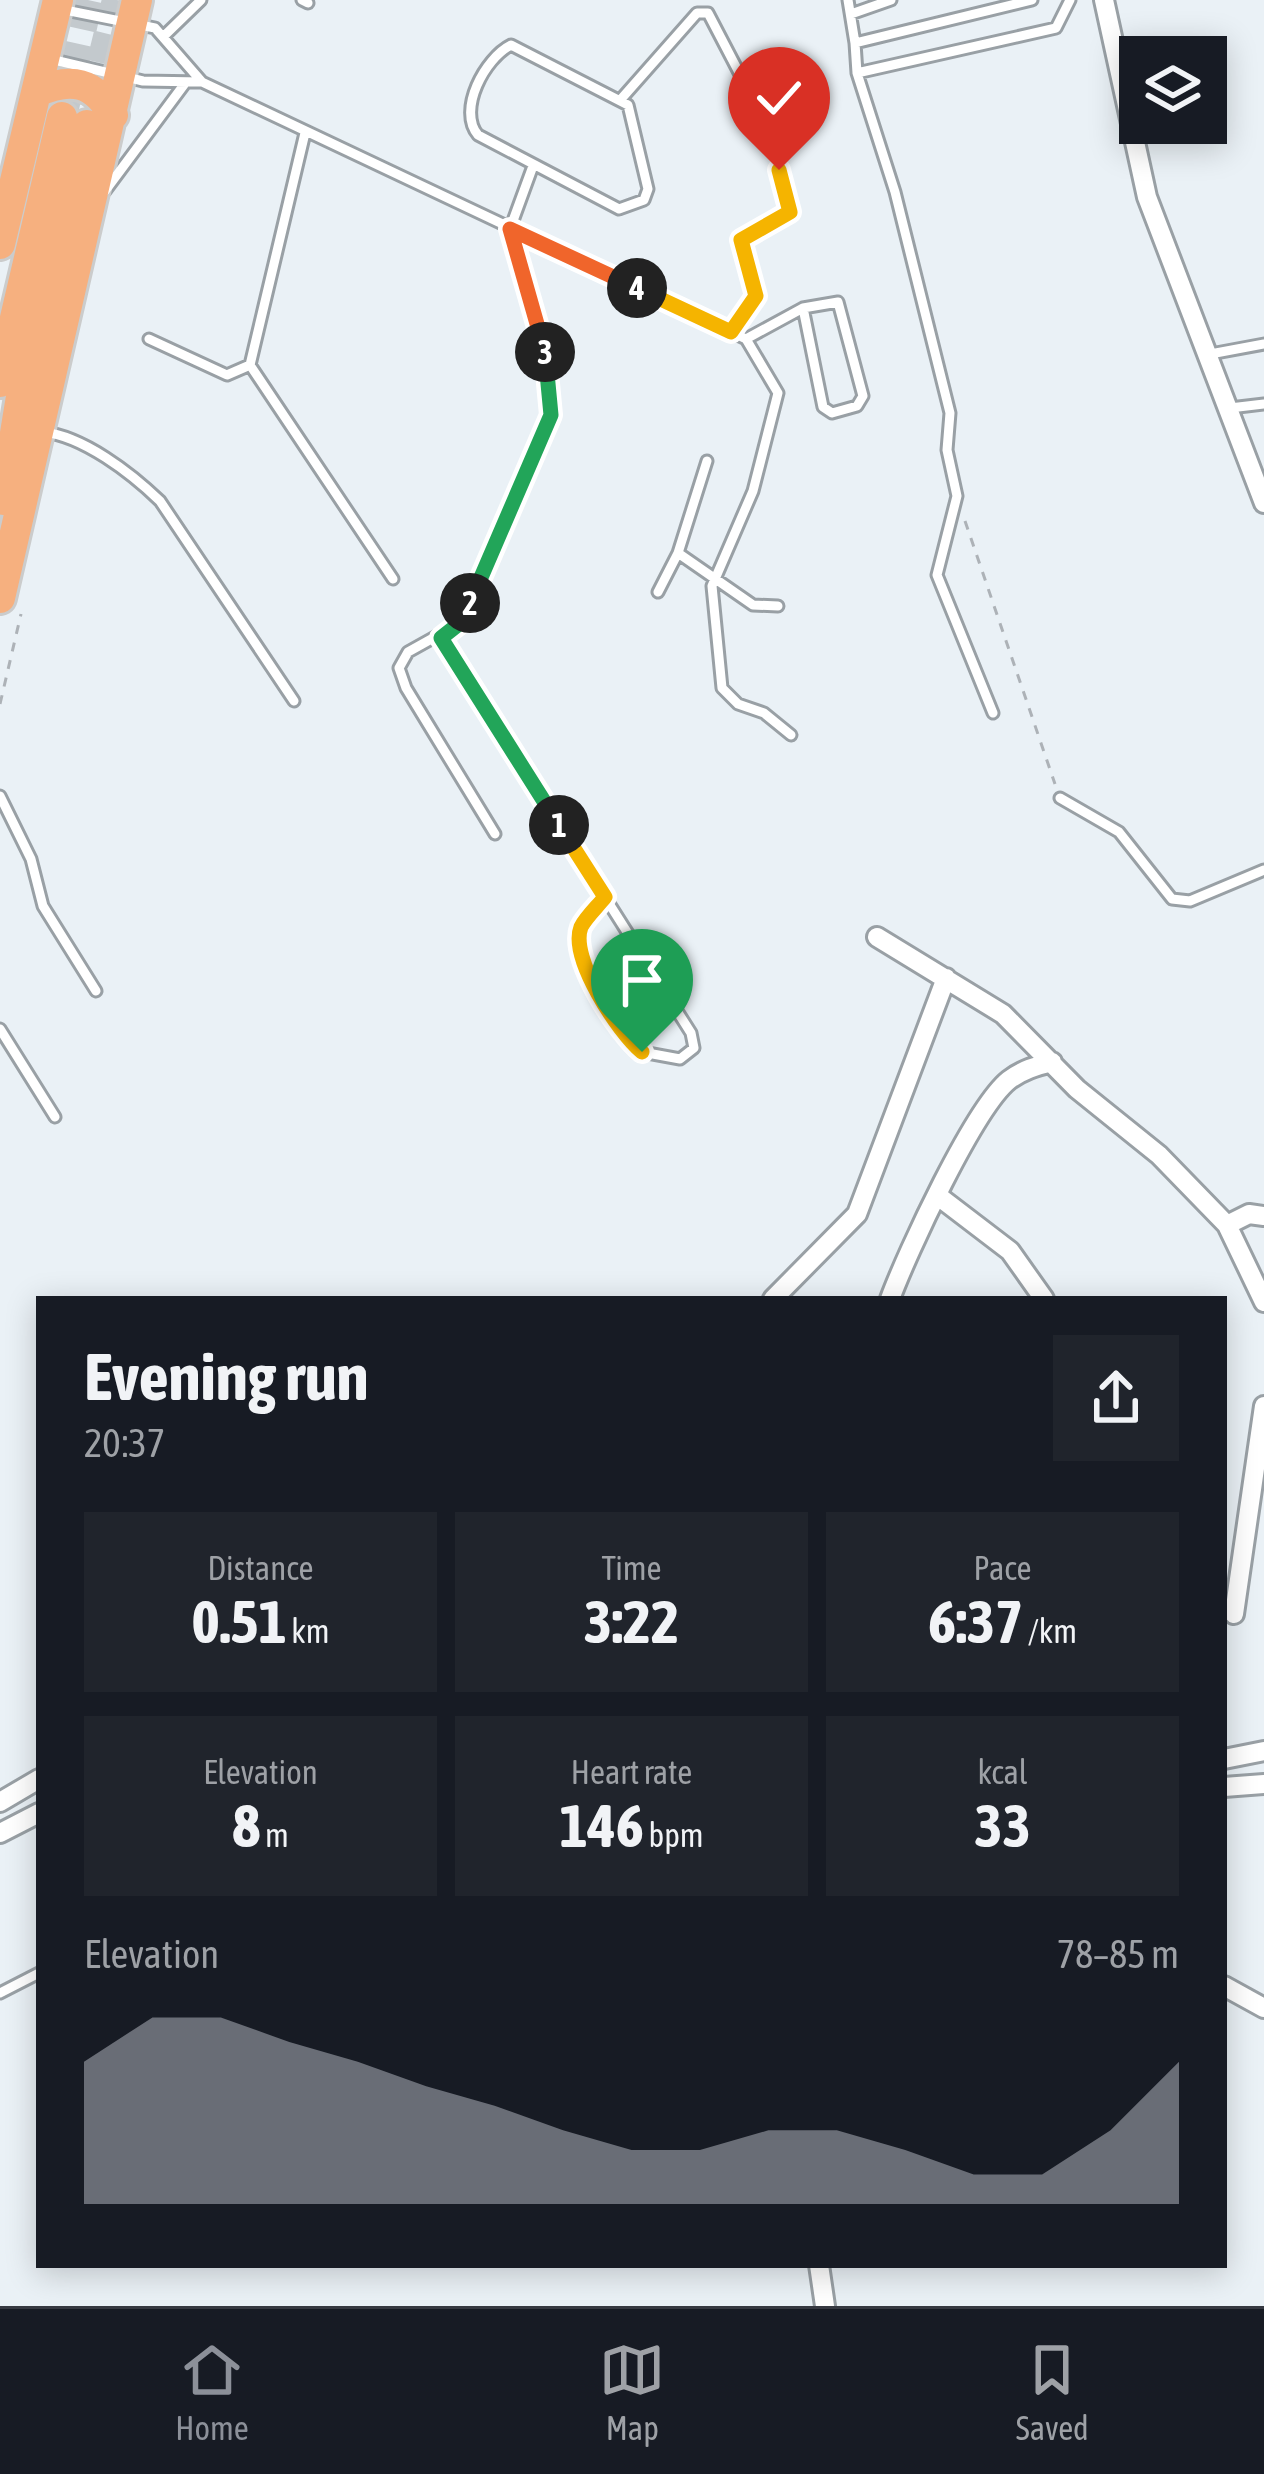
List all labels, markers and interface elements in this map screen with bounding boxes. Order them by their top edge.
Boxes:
map controls [1119,36,1227,144]
button: layers [1119,36,1227,144]
pin [728,47,830,170]
icon: check [746,65,812,131]
pin: 4 [607,258,667,318]
text: 4 [629,269,645,307]
pin: 3 [515,322,575,382]
text: 3 [537,333,553,371]
pin: 2 [440,573,500,633]
text: 2 [462,584,478,622]
pin: 1 [529,795,589,855]
text: 1 [551,806,567,844]
pin [591,929,693,1052]
icon: arrive [609,947,675,1013]
button: share [1053,1335,1179,1461]
text: Evening run [84,1338,369,1414]
text: 20:37 [84,1421,165,1465]
text: Distance [208,1549,313,1587]
text: Time [601,1549,662,1587]
text: Pace [973,1549,1032,1587]
text: 0.51 [191,1587,287,1656]
text: 3:22 [584,1587,679,1656]
text: 6:37 [928,1587,1023,1656]
text: km [287,1612,330,1650]
text: /km [1023,1612,1077,1650]
text: Elevation [203,1753,318,1791]
text: Heart rate [571,1753,692,1791]
text: kcal [977,1753,1028,1791]
text: 8 [232,1791,260,1860]
text: 146 [559,1791,644,1860]
text: 33 [974,1791,1031,1860]
text: m [260,1816,289,1854]
text: bpm [644,1816,704,1854]
text: Elevation [84,1932,219,1976]
text: 78–85 m [1057,1932,1179,1976]
tab: Home [175,2337,249,2447]
tab: Map [599,2337,665,2447]
tab: Saved [1016,2337,1089,2447]

